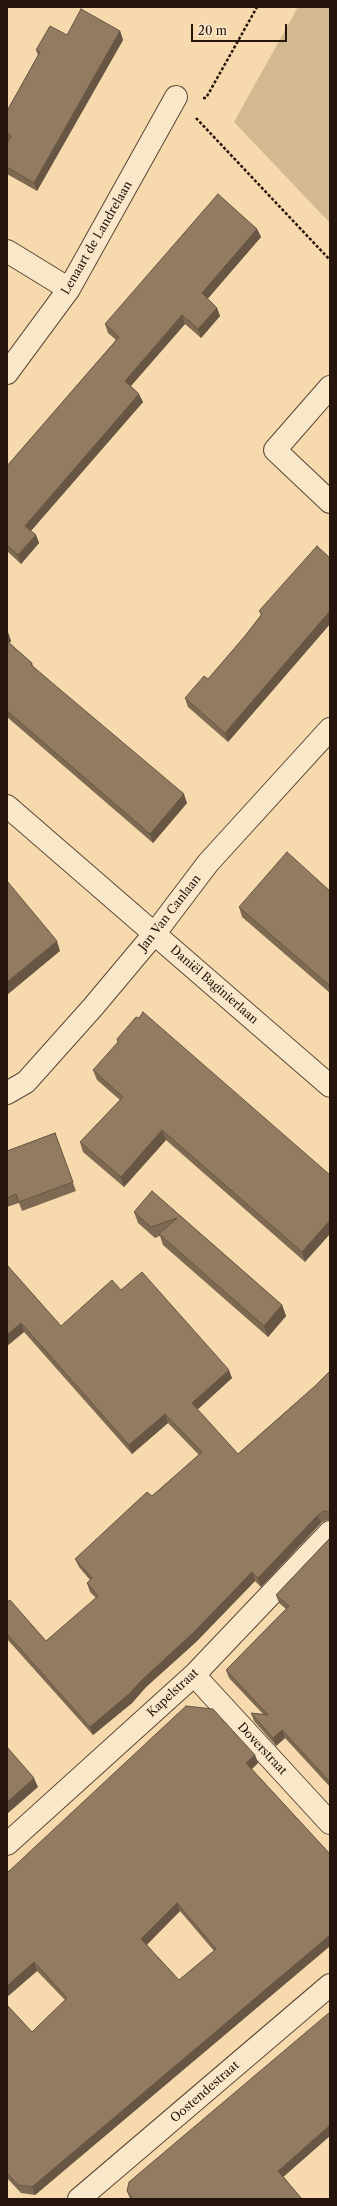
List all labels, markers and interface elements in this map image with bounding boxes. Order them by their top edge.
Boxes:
scale bar [193,16,289,42]
text: 20 m [198,23,227,38]
street label: Lenaart de Landrelaan [59,179,135,297]
street label: Jan Van Canlaan [136,872,204,954]
street label: Daniël Baginierlaan [167,943,261,1027]
street label: Kapelstraat [144,1666,202,1720]
street label: Doverstraat [234,1720,290,1778]
street label: Oostendestraat [168,2058,242,2126]

